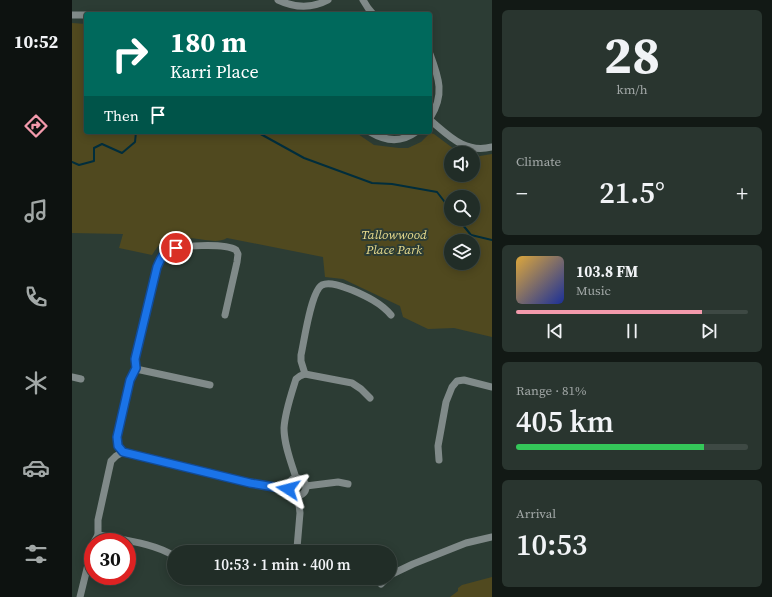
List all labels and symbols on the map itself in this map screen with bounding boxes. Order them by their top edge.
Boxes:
park label: Tallowwood Place Park [361,226,427,258]
pin [159,231,193,265]
position arrow [267,468,309,510]
speed limit sign: 30 [84,533,136,585]

